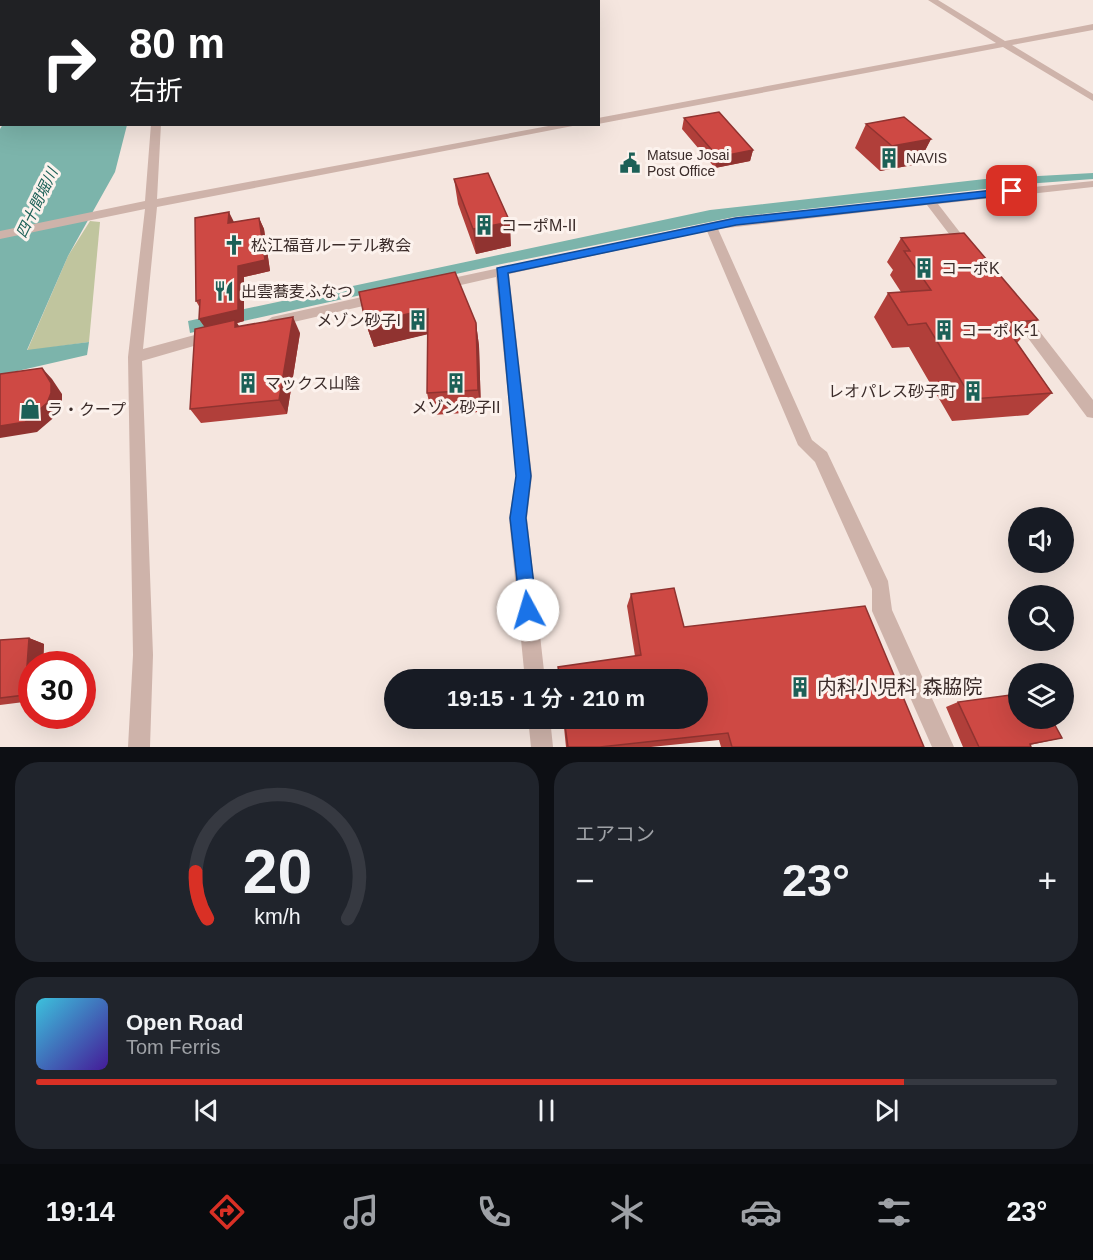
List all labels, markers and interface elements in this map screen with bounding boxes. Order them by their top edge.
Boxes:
text: 80 m [129,20,225,67]
icon: right [30,24,108,102]
text: 右折 [129,76,183,106]
building icon: NAVIS [877,146,901,170]
place label: Matsue Josai Post Office [647,147,729,179]
place label: NAVIS [906,150,947,166]
public building icon: Matsue Josai Post Office [618,151,642,175]
water label: 四十間堀川 [12,164,62,240]
pin [986,165,1037,216]
icon: arrive [995,174,1028,207]
building icon: コーポM-II [472,213,496,237]
place label: コーポM-II [501,217,577,234]
church icon: 松江福音ルーテル教会 [222,233,246,257]
place label: 松江福音ルーテル教会 [251,237,411,254]
building icon: コーポK [912,256,936,280]
place label: コーポK [941,260,1000,277]
restaurant icon: 出雲蕎麦ふなつ [212,279,236,303]
place label: 出雲蕎麦ふなつ [241,283,353,300]
building icon: メゾン砂子I [406,308,430,332]
place label: メゾン砂子I [317,312,401,329]
building icon: コーポ K-1 [932,318,956,342]
place label: コーポ K-1 [961,322,1038,339]
building icon: マックス山陰 [236,371,260,395]
building icon: メゾン砂子II [444,371,468,395]
place label: マックス山陰 [265,375,361,392]
building icon: レオパレス砂子町 [961,379,985,403]
place label: レオパレス砂子町 [828,383,956,400]
shop icon: ラ・クープ [18,397,42,421]
place label: メゾン砂子II [412,399,500,416]
place label: ラ・クープ [47,401,126,418]
map controls [1008,507,1074,729]
button: sound [1008,507,1074,573]
position arrow [496,578,560,642]
button: search [1008,585,1074,651]
speed limit sign: 30 [18,651,96,729]
button: layers [1008,663,1074,729]
building icon: 内科小児科 森脇院 [788,675,812,699]
place label: 内科小児科 森脇院 [817,676,983,698]
text: 19:15 · 1 分 · 210 m [447,686,645,711]
text: エアコン [575,823,655,845]
text: 20 [242,837,312,906]
text: 23° [782,855,850,906]
text: − [575,862,594,899]
text: + [1038,862,1057,899]
text: km/h [254,905,300,929]
text: Open Road [126,1010,243,1035]
text: Tom Ferris [126,1036,220,1058]
icon: previous [190,1094,223,1127]
icon: pause [530,1094,563,1127]
icon: next [870,1094,903,1127]
icon: directions [206,1191,248,1233]
icon: music [340,1191,382,1233]
icon: phone [473,1191,515,1233]
icon: climate [606,1191,648,1233]
icon: car [740,1191,782,1233]
icon: filters [873,1191,915,1233]
text: 19:14 [46,1197,115,1227]
text: 23° [1006,1197,1047,1227]

